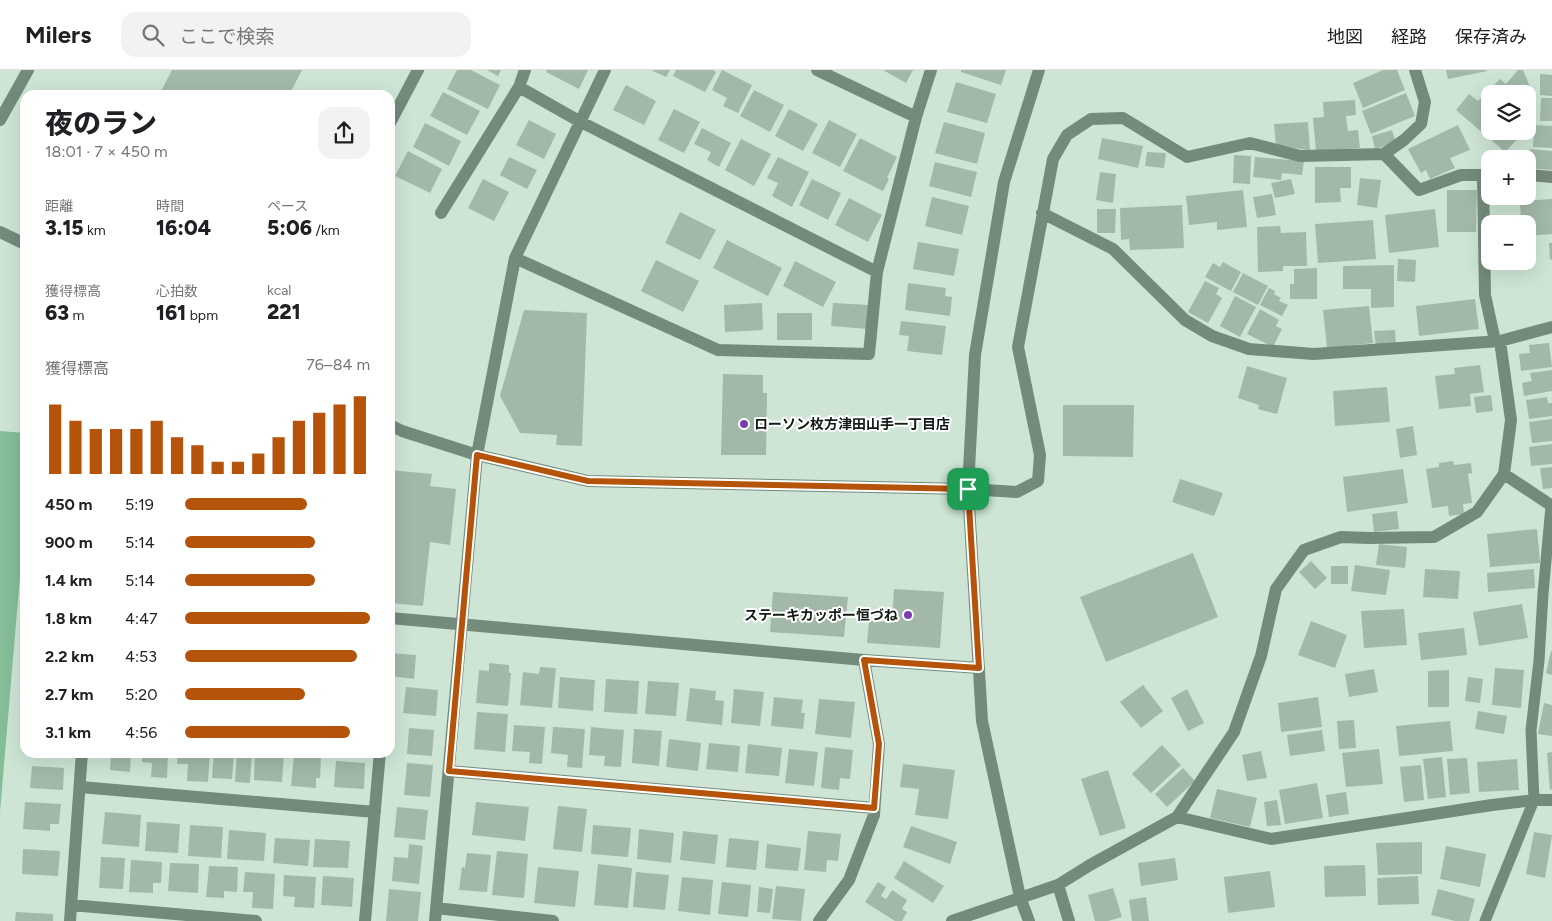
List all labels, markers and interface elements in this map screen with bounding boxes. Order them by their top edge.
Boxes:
search box [121,12,471,57]
text: Milers [25,20,91,49]
icon: search [139,21,167,49]
text: ここで検索 [179,25,274,48]
text: 地図 [1327,26,1363,48]
text: 経路 [1391,26,1427,48]
text: 保存済み [1455,26,1527,48]
map controls [1481,85,1536,270]
button: layers [1481,85,1536,140]
text: 夜のラン [45,106,157,140]
button: share [318,107,370,159]
text: 18:01 · 7 × 450 m [45,142,168,161]
button: + [1481,150,1536,205]
text: 距離 [45,198,73,215]
text: 時間 [156,198,184,215]
text: ペース [267,198,308,215]
text: 3.15 [45,215,84,240]
text: 16:04 [156,215,211,240]
text: 5:06 [267,215,312,240]
button: − [1481,215,1536,270]
text: km [84,222,106,239]
text: /km [312,222,340,239]
text: kcal [267,282,291,299]
text: 獲得標高 [45,283,101,300]
text: 心拍数 [156,283,198,300]
text: 221 [267,299,301,324]
text: 63 [45,300,69,325]
text: 161 [156,300,186,325]
text: m [69,307,84,324]
text: bpm [186,307,218,324]
text: 76–84 m [306,355,370,374]
text: 獲得標高 [45,359,109,378]
place label: ローソン枚方津田山手一丁目店 [754,416,950,433]
marker: ローソン枚方津田山手一丁目店 [738,418,750,430]
pin [947,468,989,510]
icon: arrive [954,475,982,503]
text: 450 m [45,495,93,514]
text: 5:19 [125,495,154,514]
text: 900 m [45,533,93,552]
text: 5:14 [125,533,155,552]
text: 1.4 km [45,571,92,590]
text: 5:14 [125,571,155,590]
place label: ステーキカッポー恒づね [744,607,898,624]
text: 1.8 km [45,609,92,628]
text: 4:47 [125,609,158,628]
marker: ステーキカッポー恒づね [902,609,914,621]
text: 2.2 km [45,647,94,666]
text: 4:53 [125,647,157,666]
text: 2.7 km [45,685,94,704]
text: 5:20 [125,685,157,704]
text: 3.1 km [45,723,91,742]
text: 4:56 [125,723,157,742]

